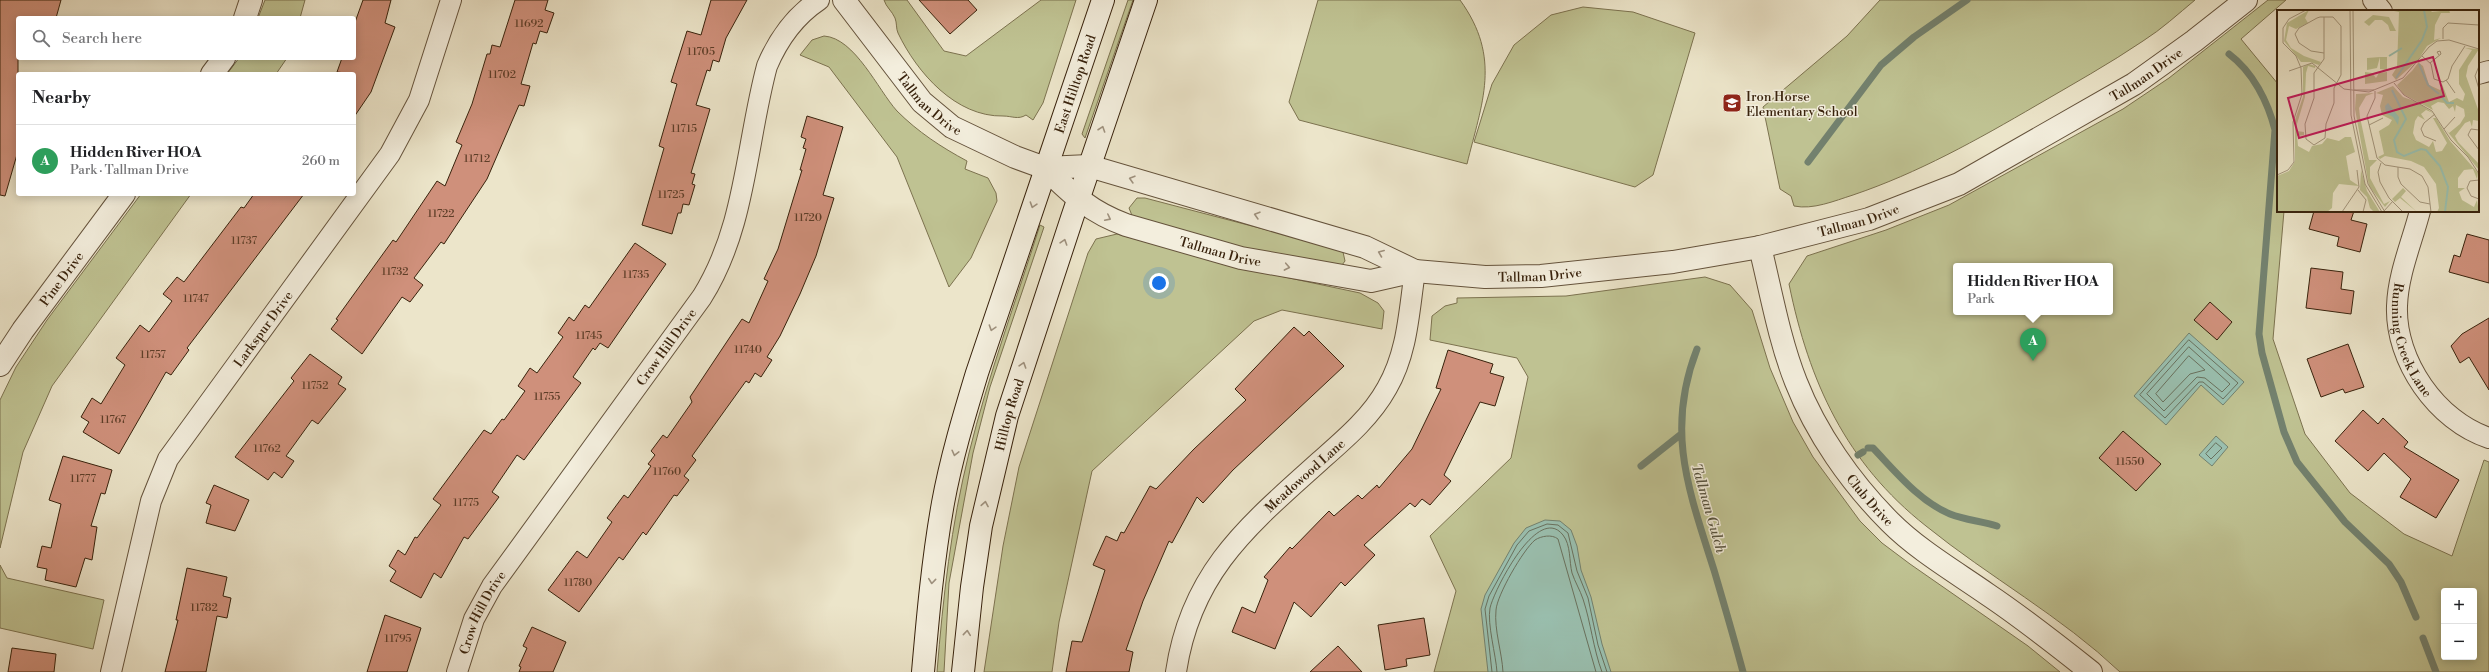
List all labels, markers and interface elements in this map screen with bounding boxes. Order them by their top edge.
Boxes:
inset map [2277,10,2479,212]
search box [16,16,356,60]
house number: 11692 [514,17,544,31]
icon: search [30,27,52,49]
text: Search here [62,29,142,48]
street label: East Hilltop Road [1052,32,1100,136]
house number: 11705 [687,45,715,59]
street label: Tallman Drive [2107,45,2186,105]
house number: 11702 [488,68,516,82]
street label: Tallman Drive [893,70,964,139]
text: Nearby [32,87,91,109]
place label: Iron Horse Elementary School [1746,89,1858,120]
school or university icon: Iron Horse Elementary School [1721,92,1743,114]
house number: 11715 [671,122,697,136]
one-way arrow [1097,126,1106,133]
text: Hidden River HOA [70,143,202,162]
house number: 11712 [464,152,490,166]
text: A [40,153,50,169]
text: 260 m [302,153,340,169]
text: Park · Tallman Drive [70,162,189,178]
one-way arrow [1128,175,1135,184]
house number: 11725 [657,188,685,202]
one-way arrow [1029,201,1038,208]
street label: Tallman Drive [1816,201,1902,241]
house number: 11722 [427,207,455,221]
house number: 11720 [794,211,822,225]
one-way arrow [1253,211,1260,220]
one-way arrow [1104,213,1111,221]
house number: 11737 [231,234,258,248]
street label: Tallman Drive [1177,234,1263,271]
one-way arrow [1059,239,1067,246]
street label: Pine Drive [37,249,88,309]
one-way arrow [1377,250,1384,258]
one-way arrow [1284,262,1290,271]
popup [1953,263,2113,315]
house number: 11732 [381,265,409,279]
street label: Tallman Drive [1498,265,1583,286]
house number: 11735 [623,268,649,282]
text: Hidden River HOA [1967,272,2099,291]
your location [1149,273,1169,293]
street label: Running Creek Lane [2388,282,2435,401]
street label: Larkspur Drive [231,288,297,370]
text: Park [1967,291,1994,307]
house number: 11747 [183,292,209,306]
street label: Crow Hill Drive [633,305,700,389]
one-way arrow [988,325,996,332]
pin: A [2020,328,2046,361]
house number: 11745 [576,329,602,343]
house number: 11740 [734,343,762,357]
house number: 11757 [140,348,166,362]
one-way arrow [1018,362,1027,369]
street label: Hilltop Road [992,376,1028,453]
house number: 11752 [302,379,328,393]
house number: 11755 [534,390,560,404]
house number: 11767 [100,413,127,427]
street label: Meadowood Lane [1262,436,1349,516]
house number: 11762 [253,442,281,456]
one-way arrow [951,450,959,456]
house number: 11550 [2115,455,2145,469]
water label: Tallman Gulch [1687,462,1729,555]
house number: 11760 [653,465,681,479]
house number: 11777 [70,472,96,486]
street label: Club Drive [1843,472,1897,530]
house number: 11775 [453,496,479,510]
one-way arrow [981,501,989,508]
street label: Crow Hill Drive [456,567,510,656]
house number: 11780 [564,576,592,590]
one-way arrow [928,578,937,584]
map controls [2441,588,2477,660]
button: + [2441,588,2477,624]
house number: 11782 [190,601,218,615]
button: − [2441,624,2477,660]
one-way arrow [962,630,971,636]
house number: 11795 [384,632,412,646]

